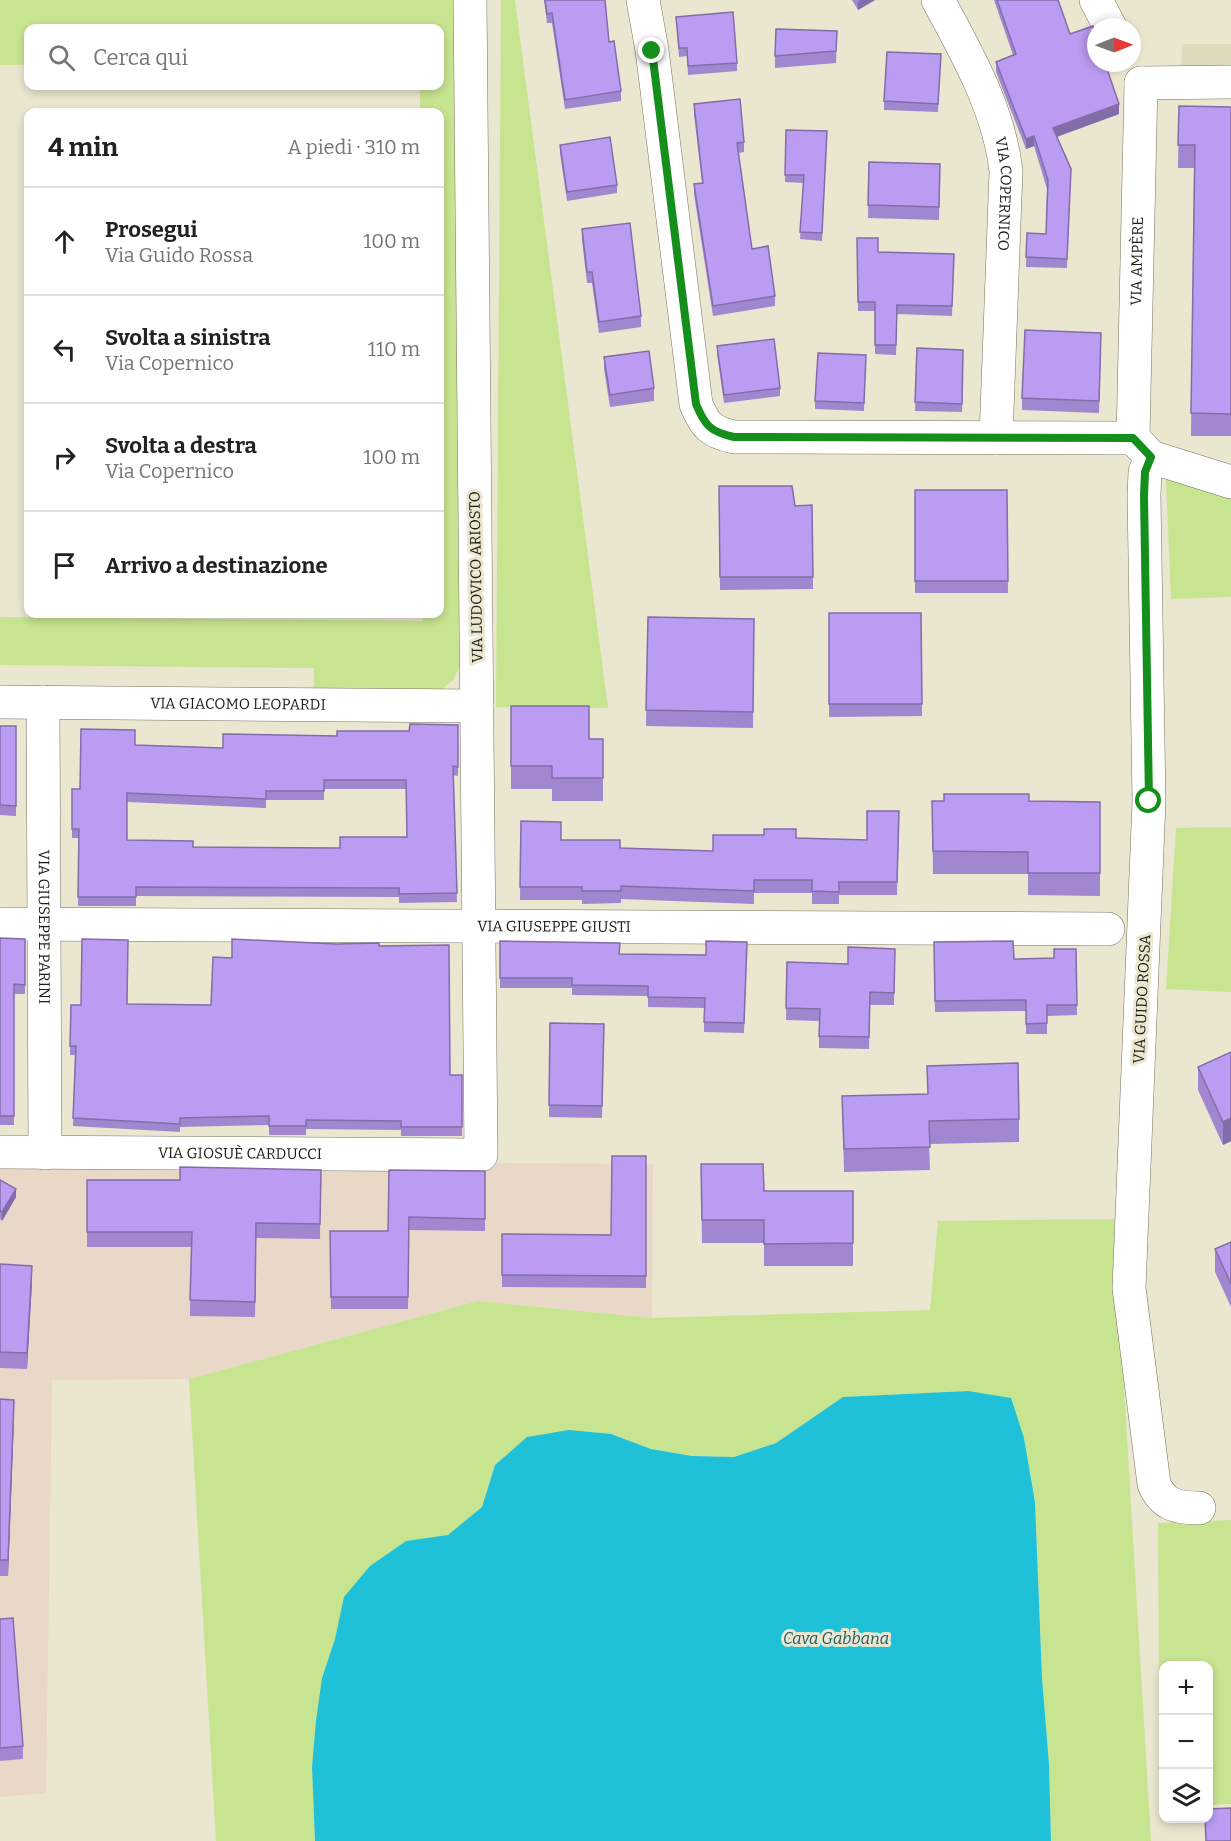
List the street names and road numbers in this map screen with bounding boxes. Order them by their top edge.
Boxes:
street label: VIA COPERNICO [991,135,1015,251]
street label: VIA AMPÈRE [1127,216,1147,306]
street label: VIA LUDOVICO ARIOSTO [466,491,486,663]
street label: VIA GIACOMO LEOPARDI [150,694,326,714]
street label: VIA GIUSEPPE PARINI [35,850,53,1004]
street label: VIA GIUSEPPE GIUSTI [477,917,631,936]
street label: VIA GUIDO ROSSA [1130,933,1154,1064]
street label: VIA GIOSUÈ CARDUCCI [158,1144,322,1163]

